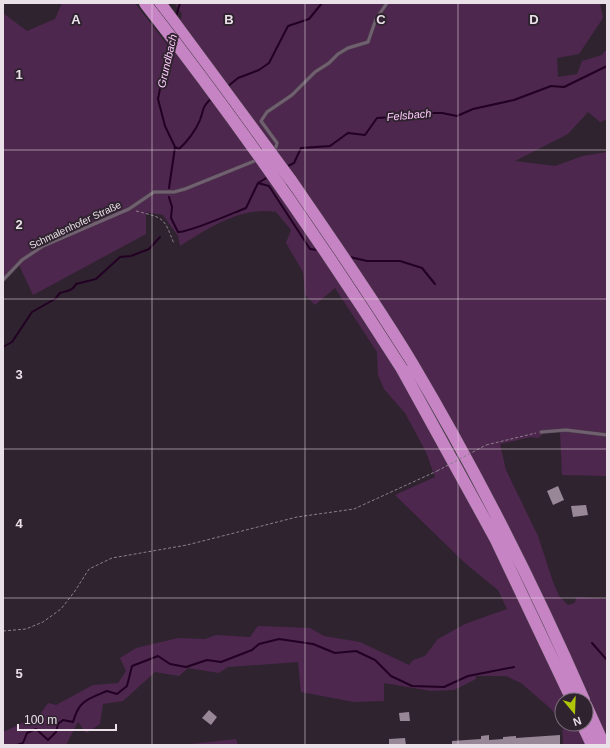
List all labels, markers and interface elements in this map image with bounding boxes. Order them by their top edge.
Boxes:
text: A [71,12,81,27]
text: B [224,12,234,27]
text: C [376,12,386,27]
text: D [529,12,539,27]
water label: Grundbach [155,33,179,89]
text: 1 [15,67,23,82]
water label: Felsbach [386,107,432,123]
street label: Schmalenhofer Straße [27,199,123,251]
text: 2 [15,217,23,232]
text: 3 [15,367,23,382]
text: 4 [15,516,23,531]
text: 5 [15,666,23,681]
north arrow [554,692,594,732]
scale bar [18,706,116,732]
text: 100 m [24,713,57,727]
text: N [571,714,583,728]

